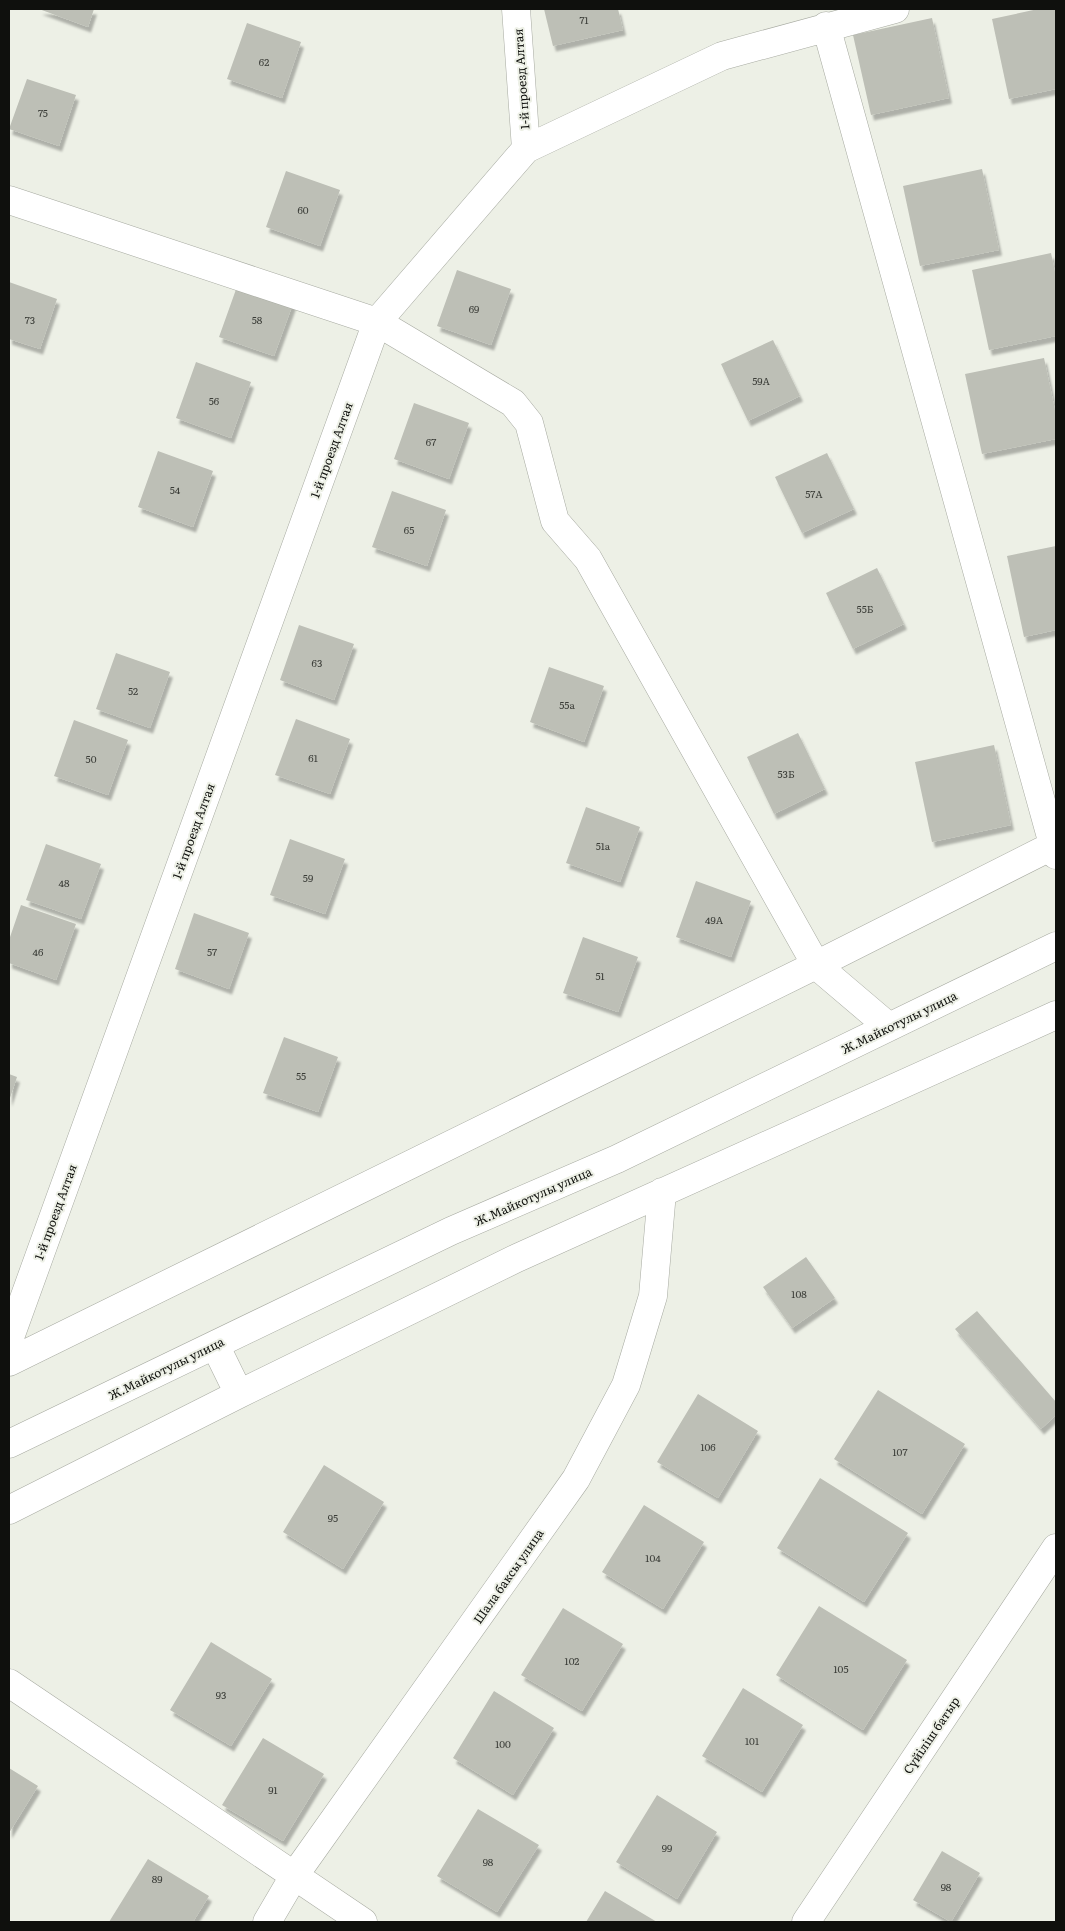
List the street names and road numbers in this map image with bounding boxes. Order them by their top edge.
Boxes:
street label: 1-й проезд Алтая [509,28,533,130]
street label: 1-й проезд Алтая [305,400,357,500]
street label: 1-й проезд Алтая [167,781,219,881]
street label: Ж.Майкотулы улица [838,986,960,1058]
street label: 1-й проезд Алтая [29,1162,81,1262]
street label: Ж.Майкотулы улица [471,1162,595,1230]
street label: Ж.Майкотулы улица [105,1332,227,1404]
street label: Шала баксы улица [468,1524,548,1627]
street label: Сүйіліш батыр [898,1693,964,1777]

